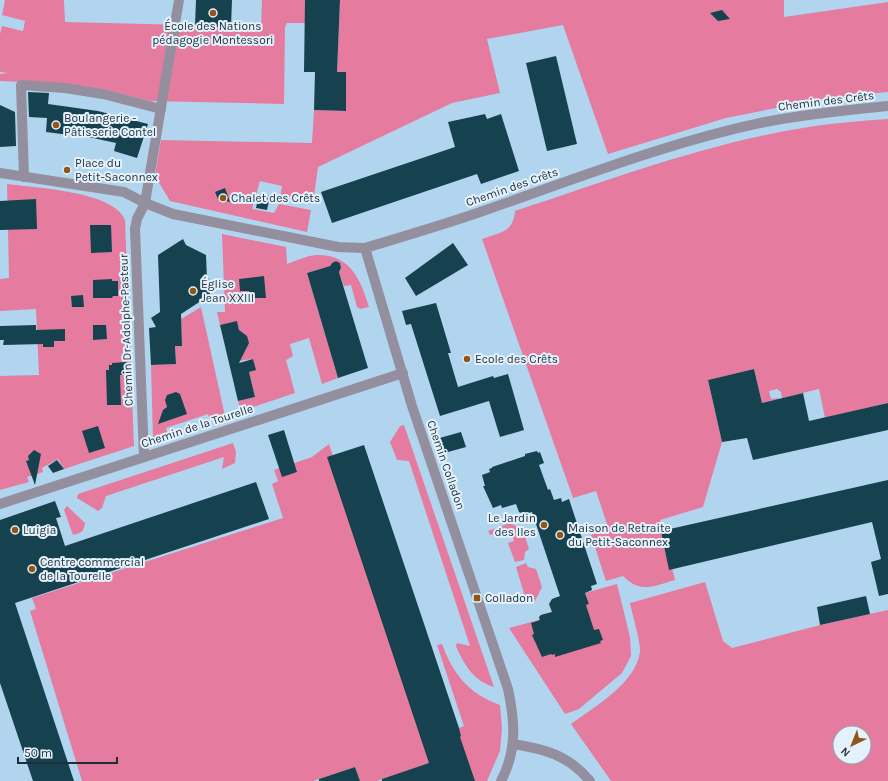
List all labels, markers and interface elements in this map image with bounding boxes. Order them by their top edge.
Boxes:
marker: École des Nations pédagogie Montessori [208,8,218,18]
place label: École des Nations pédagogie Montessori [152,18,274,47]
street label: Chemin des Crêts [777,88,875,114]
place label: Boulangerie - Pâtisserie Contel [64,111,156,139]
marker: Boulangerie - Pâtisserie Contel [51,120,61,130]
place label: Place du Petit-Saconnex [75,156,158,184]
marker: Place du Petit-Saconnex [62,165,72,175]
street label: Chemin des Crêts [464,165,560,209]
place label: Chalet des Crêts [231,191,320,205]
marker: Chalet des Crêts [218,193,228,203]
street label: Chemin Dr-Adolphe-Pasteur [116,253,136,406]
place label: Église Jean XXIII [201,276,254,305]
marker: Église Jean XXIII [188,286,198,296]
place label: Ecole des Crêts [475,352,558,366]
marker: Ecole des Crêts [462,354,472,364]
street label: Chemin de la Tourelle [139,401,255,451]
street label: Chemin Colladon [424,418,468,512]
place label: Le Jardin des Iles [488,511,536,539]
marker: Le Jardin des Iles [539,520,549,530]
place label: Maison de Retraite du Petit-Saconnex [568,521,671,549]
place label: Luigia [23,523,56,537]
marker: Luigia [10,525,20,535]
marker: Maison de Retraite du Petit-Saconnex [555,530,565,540]
place label: Centre commercial de la Tourelle [40,555,144,583]
marker: Centre commercial de la Tourelle [27,564,37,574]
place label: Colladon [485,591,533,605]
marker: Colladon [472,593,482,603]
north arrow [832,725,872,765]
scale bar [18,739,117,765]
text: N [838,745,853,759]
text: 50 m [24,746,52,760]

